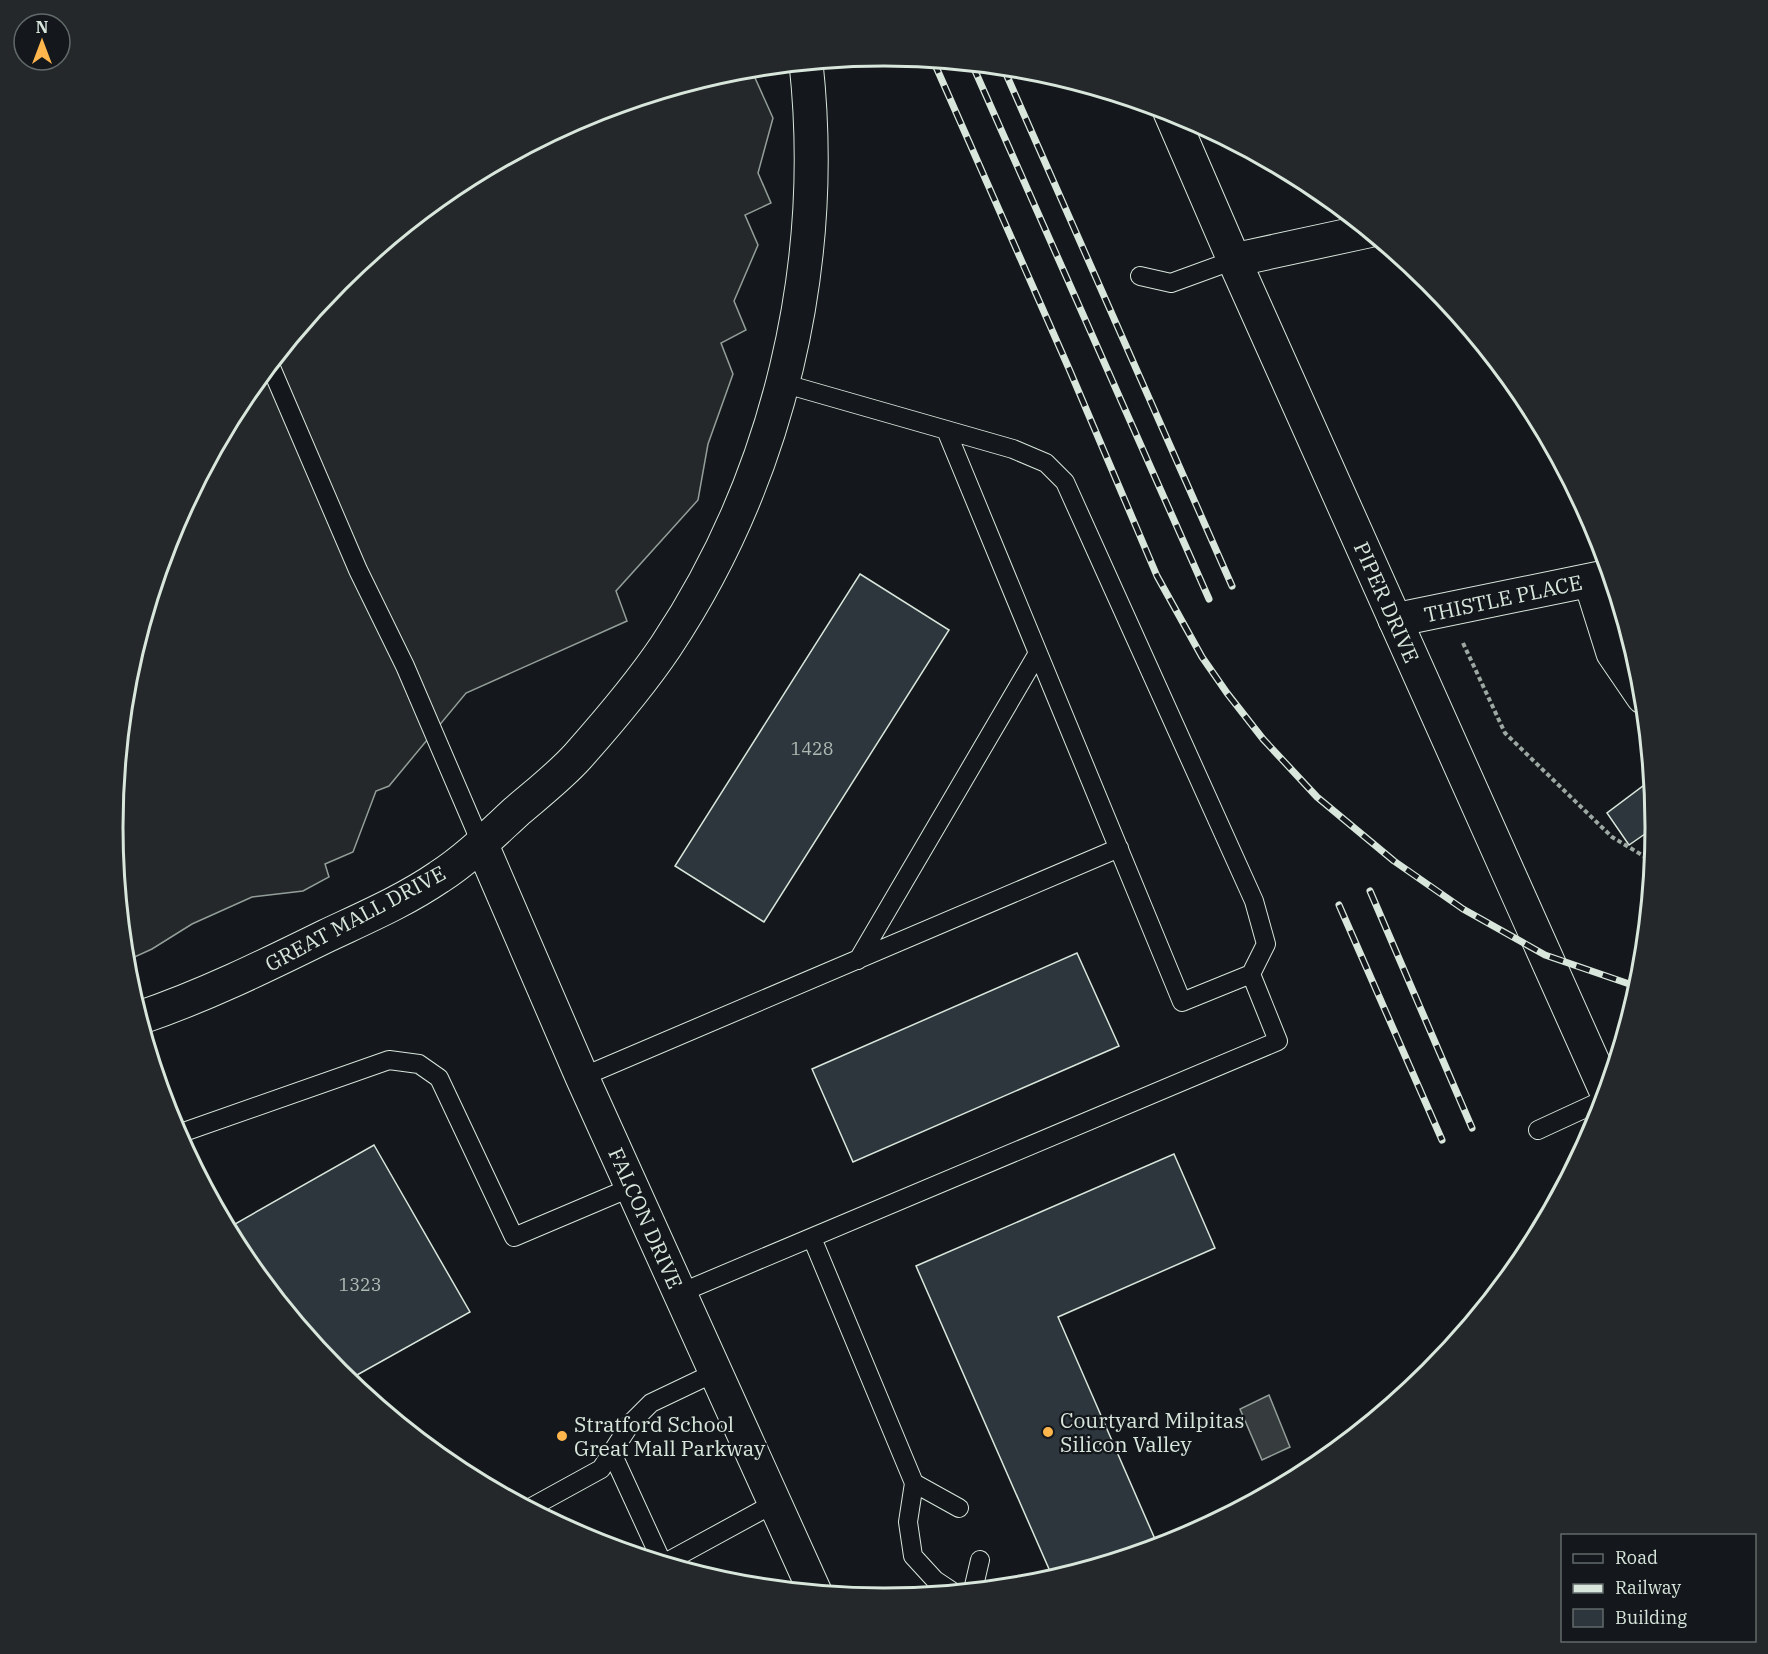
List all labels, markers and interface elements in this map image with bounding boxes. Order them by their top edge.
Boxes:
north arrow [12,12,72,72]
text: N [36,17,48,37]
street label: PIPER DRIVE [1348,537,1426,667]
street label: THISTLE PLACE [1421,568,1585,628]
house number: 1428 [790,737,834,760]
street label: GREAT MALL DRIVE [260,859,450,977]
street label: FALCON DRIVE [602,1143,690,1293]
house number: 1323 [338,1273,382,1296]
place label: Courtyard Milpitas Silicon Valley [1060,1406,1244,1458]
place label: Stratford School Great Mall Parkway [574,1410,766,1462]
marker: Courtyard Milpitas Silicon Valley [1041,1425,1055,1439]
marker: Stratford School Great Mall Parkway [555,1429,569,1443]
legend [1561,1534,1756,1642]
text: Road [1615,1546,1658,1569]
text: Railway [1615,1576,1681,1599]
text: Building [1615,1606,1687,1629]

